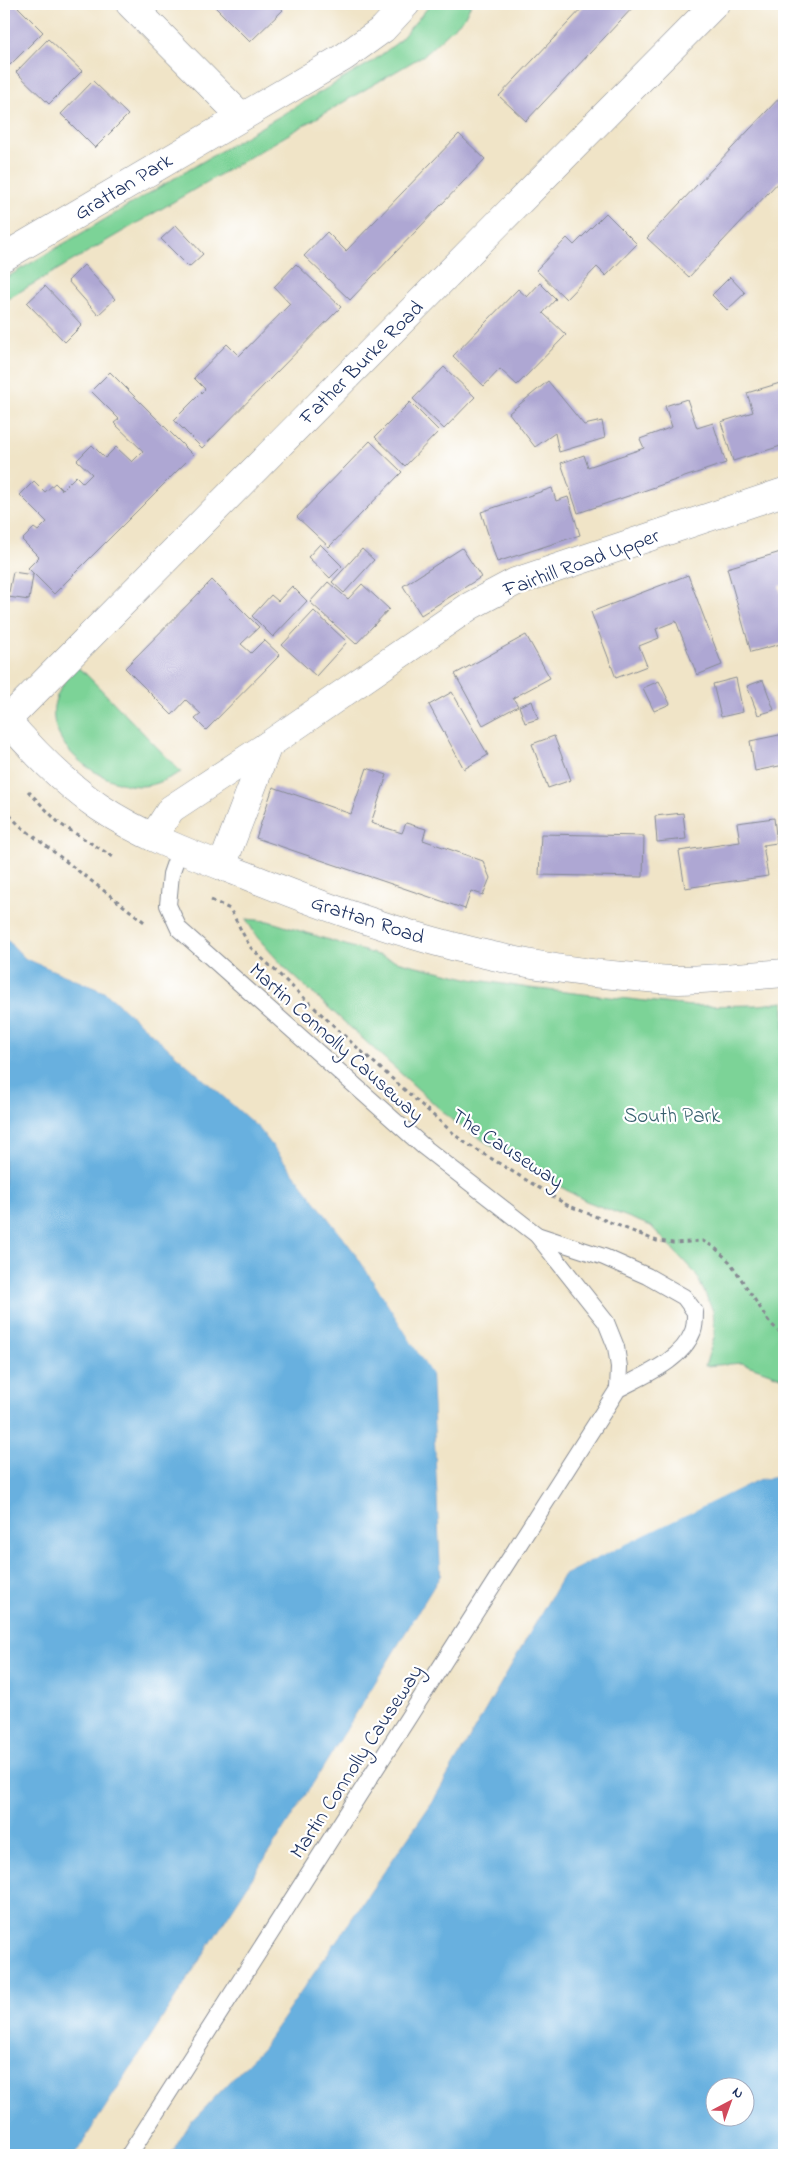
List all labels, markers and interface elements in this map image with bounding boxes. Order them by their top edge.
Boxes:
street label: Grattan Park [69,146,180,229]
street label: Father Burke Road [293,294,432,433]
street label: Fairhill Road Upper [498,522,664,606]
street label: Grattan Road [307,888,428,953]
street label: Martin Connolly Causeway [240,957,430,1132]
street label: The Causeway [444,1102,569,1199]
park label: South Park [624,1102,721,1132]
street label: Martin Connolly Causeway [284,1659,434,1866]
north arrow [706,2076,756,2126]
text: N [727,2082,748,2104]

